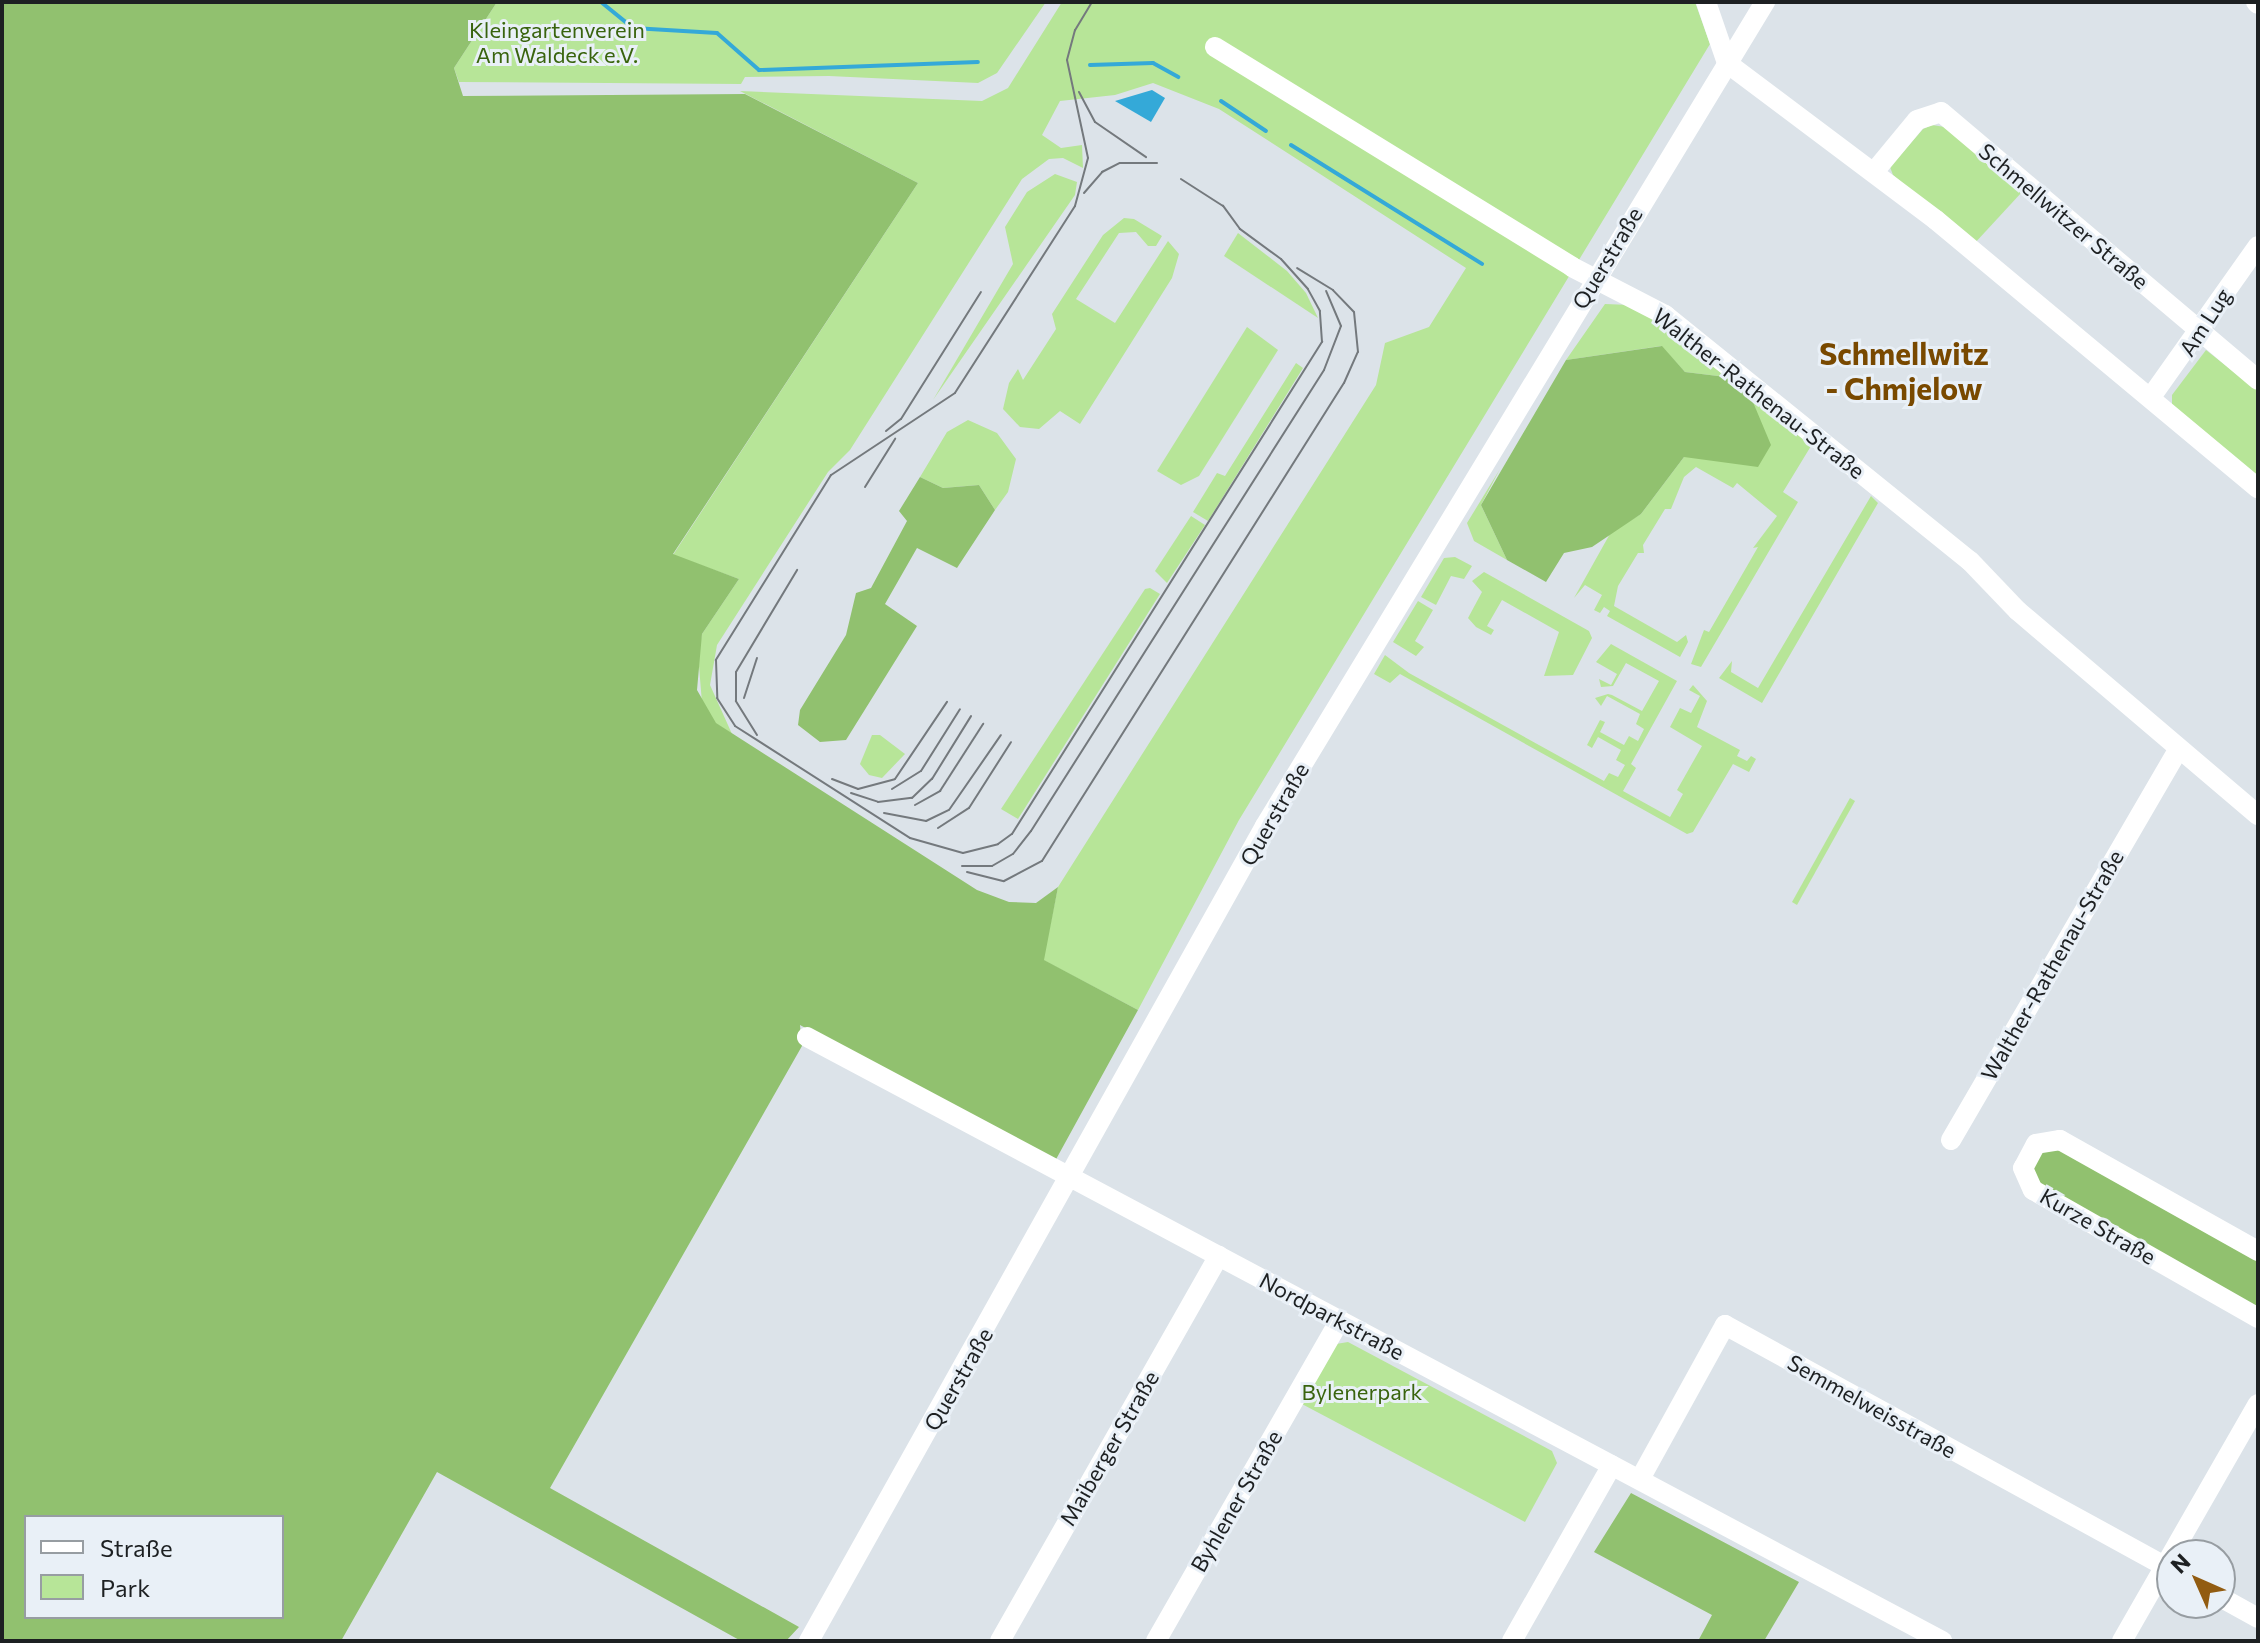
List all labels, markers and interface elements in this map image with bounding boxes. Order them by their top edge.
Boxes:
park label: Kleingartenverein Am Waldeck e.V. [469,16,645,68]
street label: Schmellwitzer Straße [1974,137,2154,295]
street label: Querstraße [1566,202,1648,314]
street label: Am Lug [2173,283,2237,361]
street label: Walther-Rathenau-Straße [1648,302,1870,484]
district label: Schmellwitz - Chmjelow [1819,335,1989,406]
street label: Querstraße [1234,758,1314,870]
street label: Walther-Rathenau-Straße [1975,845,2129,1085]
street label: Kurze Straße [2036,1182,2160,1270]
street label: Nordparkstraße [1255,1267,1409,1365]
street label: Querstraße [918,1323,998,1435]
street label: Semmelweisstraße [1783,1349,1961,1463]
street label: Maiberger Straße [1054,1366,1164,1530]
park label: Bylenerpark [1302,1379,1422,1405]
street label: Byhlener Straße [1185,1425,1287,1577]
legend [24,1515,284,1619]
text: Straße [100,1533,173,1562]
north arrow [2156,1539,2236,1619]
text: N [2165,1548,2195,1578]
text: Park [100,1573,150,1602]

